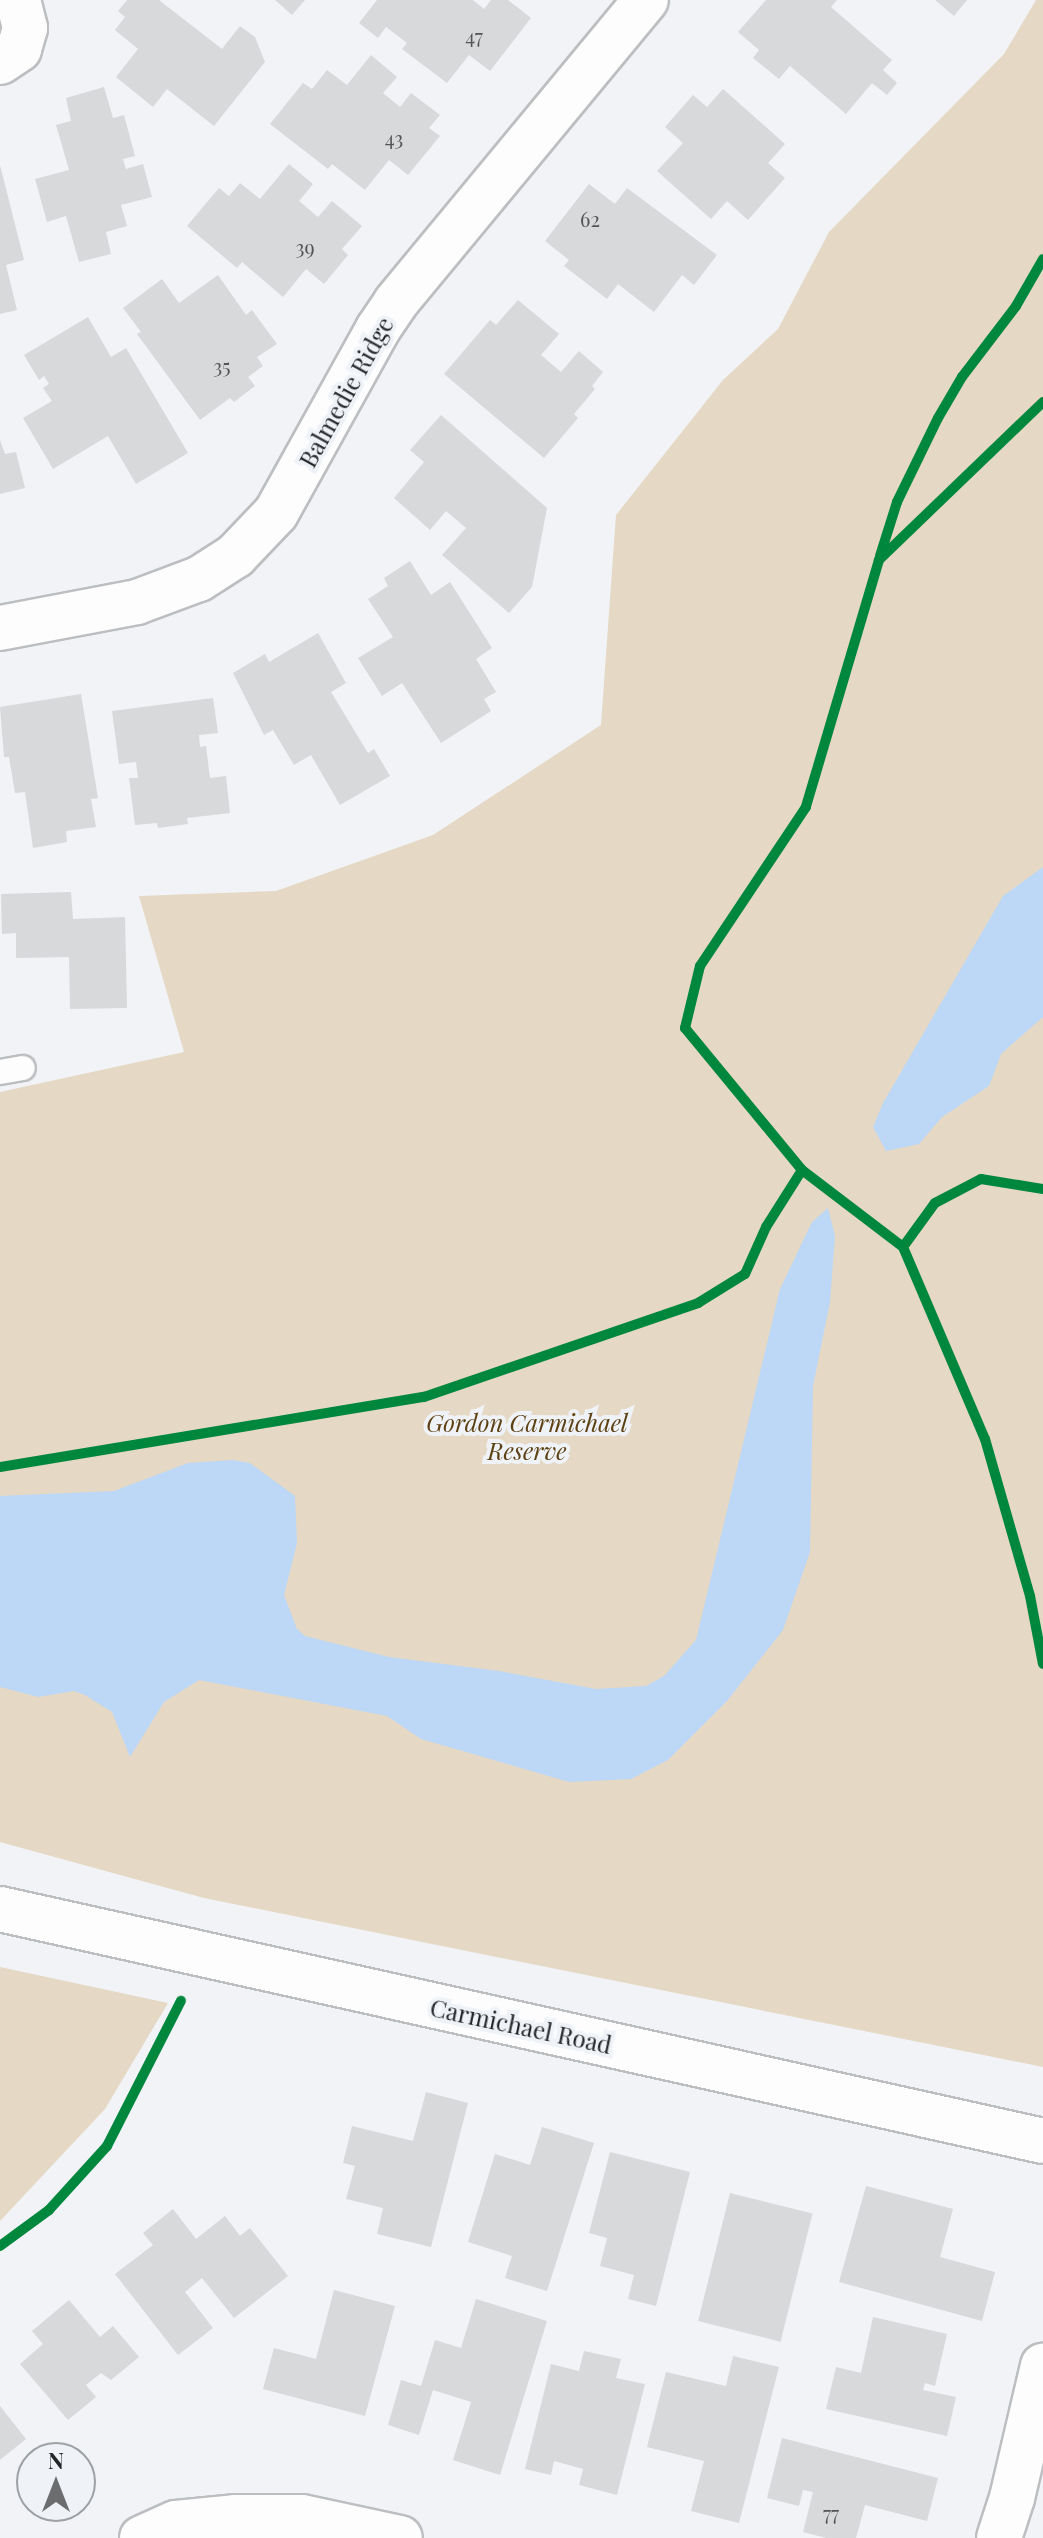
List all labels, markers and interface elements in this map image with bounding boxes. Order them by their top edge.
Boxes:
house number: 47 [465,23,483,47]
house number: 43 [385,125,403,149]
house number: 62 [580,206,600,230]
house number: 39 [295,234,315,258]
street label: Balmedie Ridge [293,312,399,472]
house number: 35 [213,353,231,377]
park label: Gordon Carmichael Reserve [426,1409,628,1465]
street label: Carmichael Road [428,1993,614,2059]
north arrow [16,2442,96,2522]
text: N [48,2445,64,2475]
house number: 77 [823,2500,839,2524]

